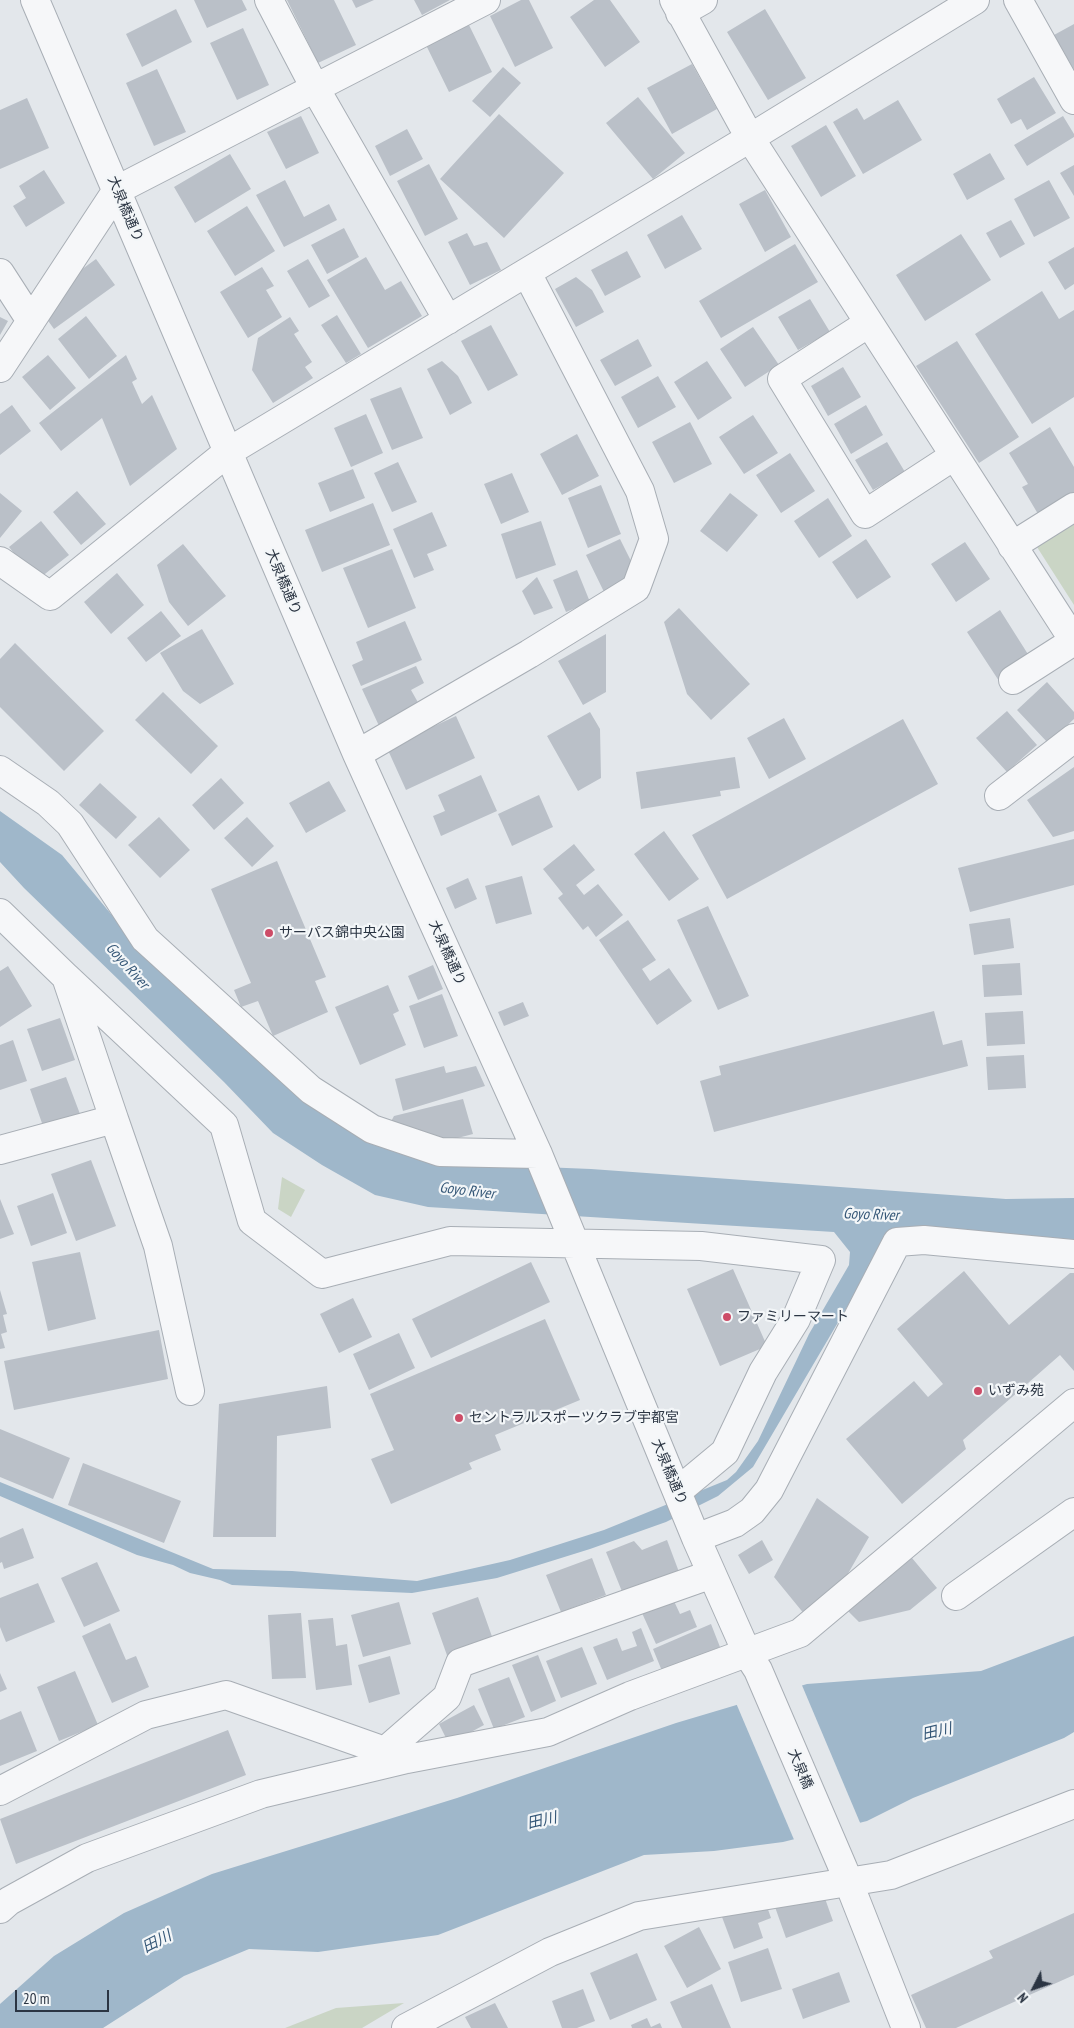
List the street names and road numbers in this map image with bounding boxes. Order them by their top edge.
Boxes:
street label: 大泉橋通り [104,174,146,244]
street label: 大泉橋通り [262,547,304,617]
street label: 大泉橋通り [425,918,469,988]
street label: 大泉橋通り [648,1437,690,1507]
street label: 大泉橋 [784,1746,816,1792]

